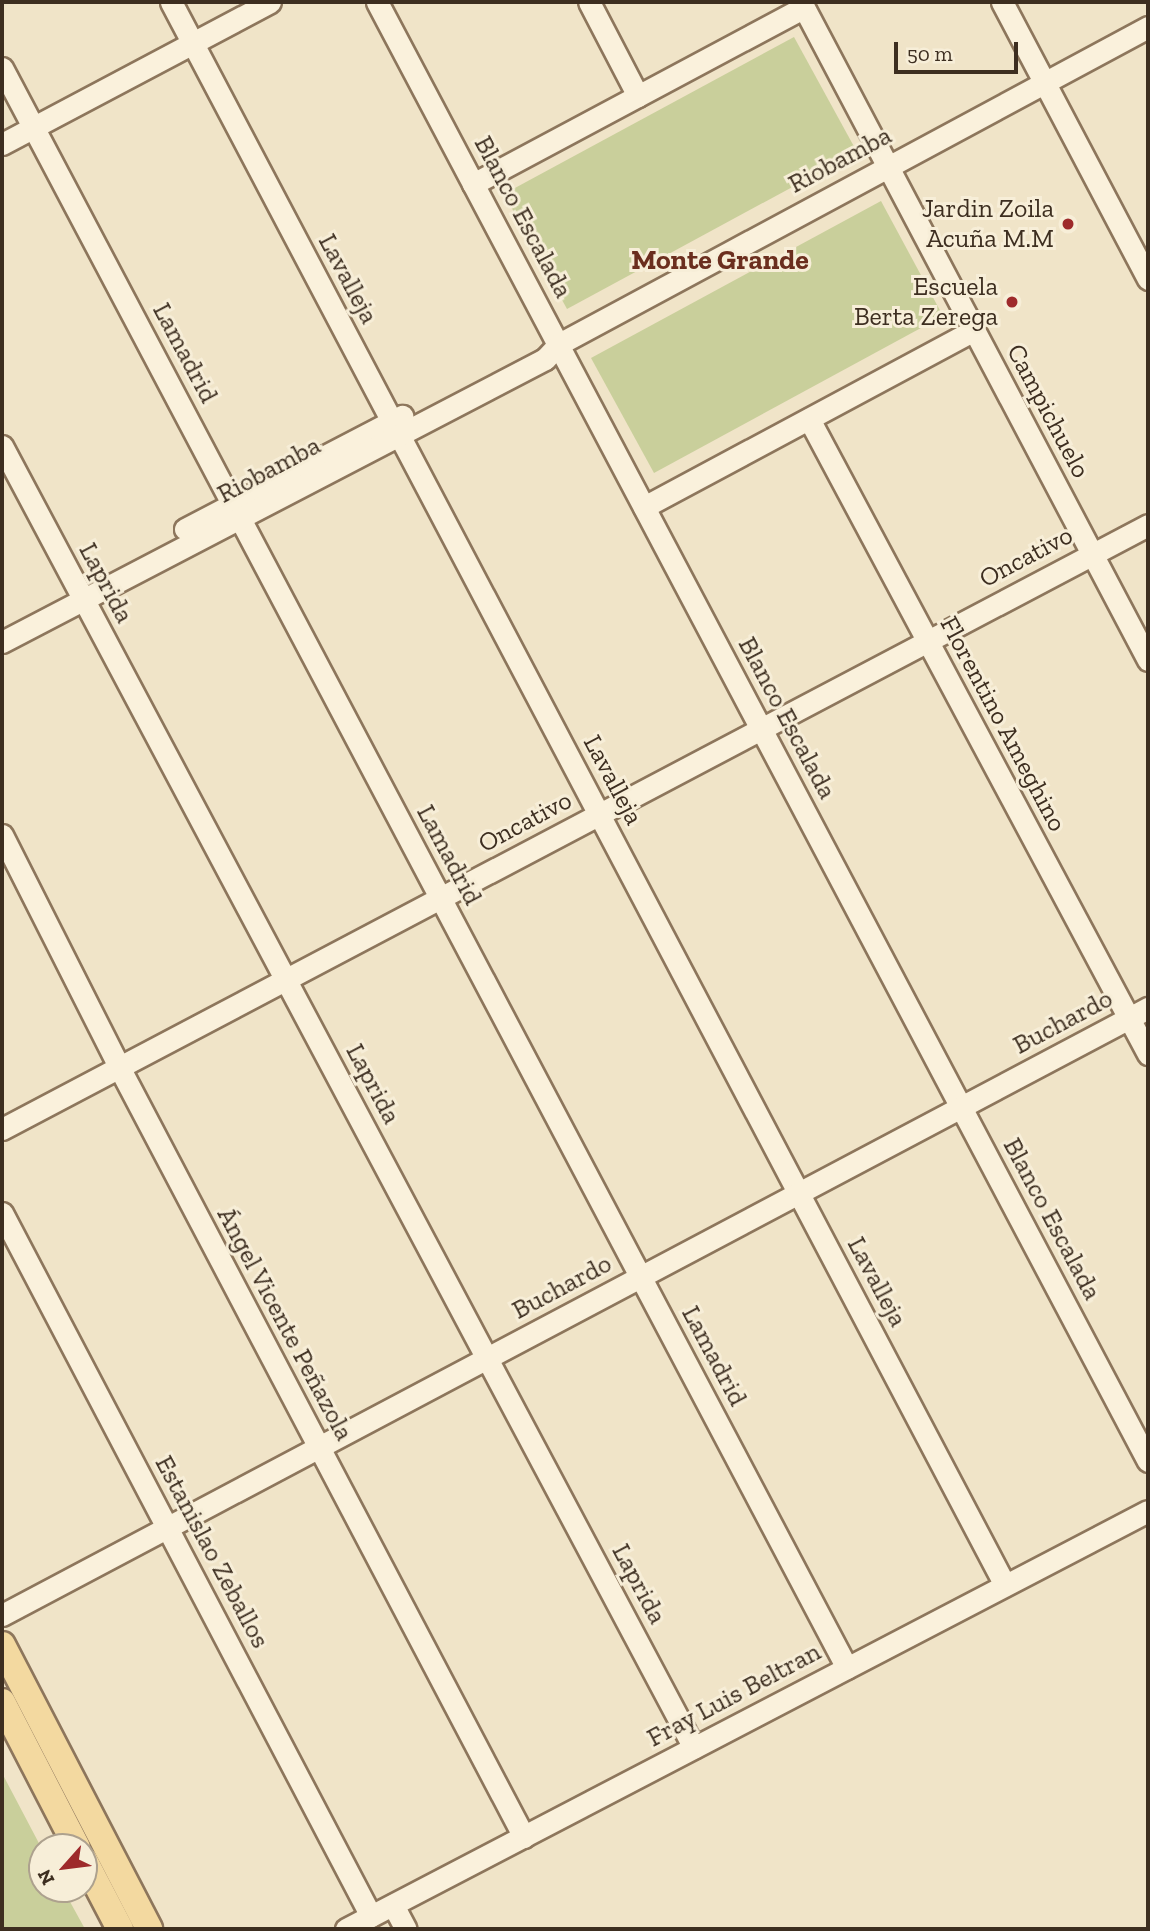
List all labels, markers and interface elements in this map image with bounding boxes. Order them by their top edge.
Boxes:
scale bar [898,28,1022,72]
text: 50 m [907,41,953,66]
street label: Riobamba [783,120,897,200]
street label: Blanco Escalada [467,131,579,303]
place label: Jardin Zoila Acuña M.M [922,193,1054,255]
marker: Jardin Zoila Acuña M.M [1060,216,1076,232]
street label: Lavalleja [311,229,385,329]
district label: Monte Grande [631,243,809,277]
place label: Escuela Berta Zerega [854,271,998,332]
marker: Escuela Berta Zerega [1004,294,1020,310]
street label: Lamadrid [146,298,224,408]
street label: Campichuelo [1000,339,1096,483]
street label: Riobamba [212,430,326,510]
street label: Oncativo [974,519,1078,595]
street label: Laprida [72,538,140,628]
street label: Florentino Ameghino [933,611,1073,837]
street label: Blanco Escalada [731,632,843,804]
street label: Lavalleja [576,730,650,830]
street label: Oncativo [473,784,577,860]
street label: Lamadrid [410,800,488,910]
street label: Buchardo [1008,983,1118,1061]
street label: Laprida [339,1039,407,1129]
street label: Blanco Escalada [996,1133,1108,1305]
street label: Ángel Vicente Peñazola [210,1202,360,1446]
street label: Lavalleja [840,1232,914,1332]
street label: Buchardo [507,1248,617,1326]
street label: Lamadrid [675,1301,753,1411]
street label: Estanislao Zeballos [148,1450,276,1654]
street label: Laprida [605,1539,673,1629]
street label: Fray Luis Beltran [642,1636,826,1754]
north arrow [28,1833,98,1903]
text: N [32,1865,59,1889]

